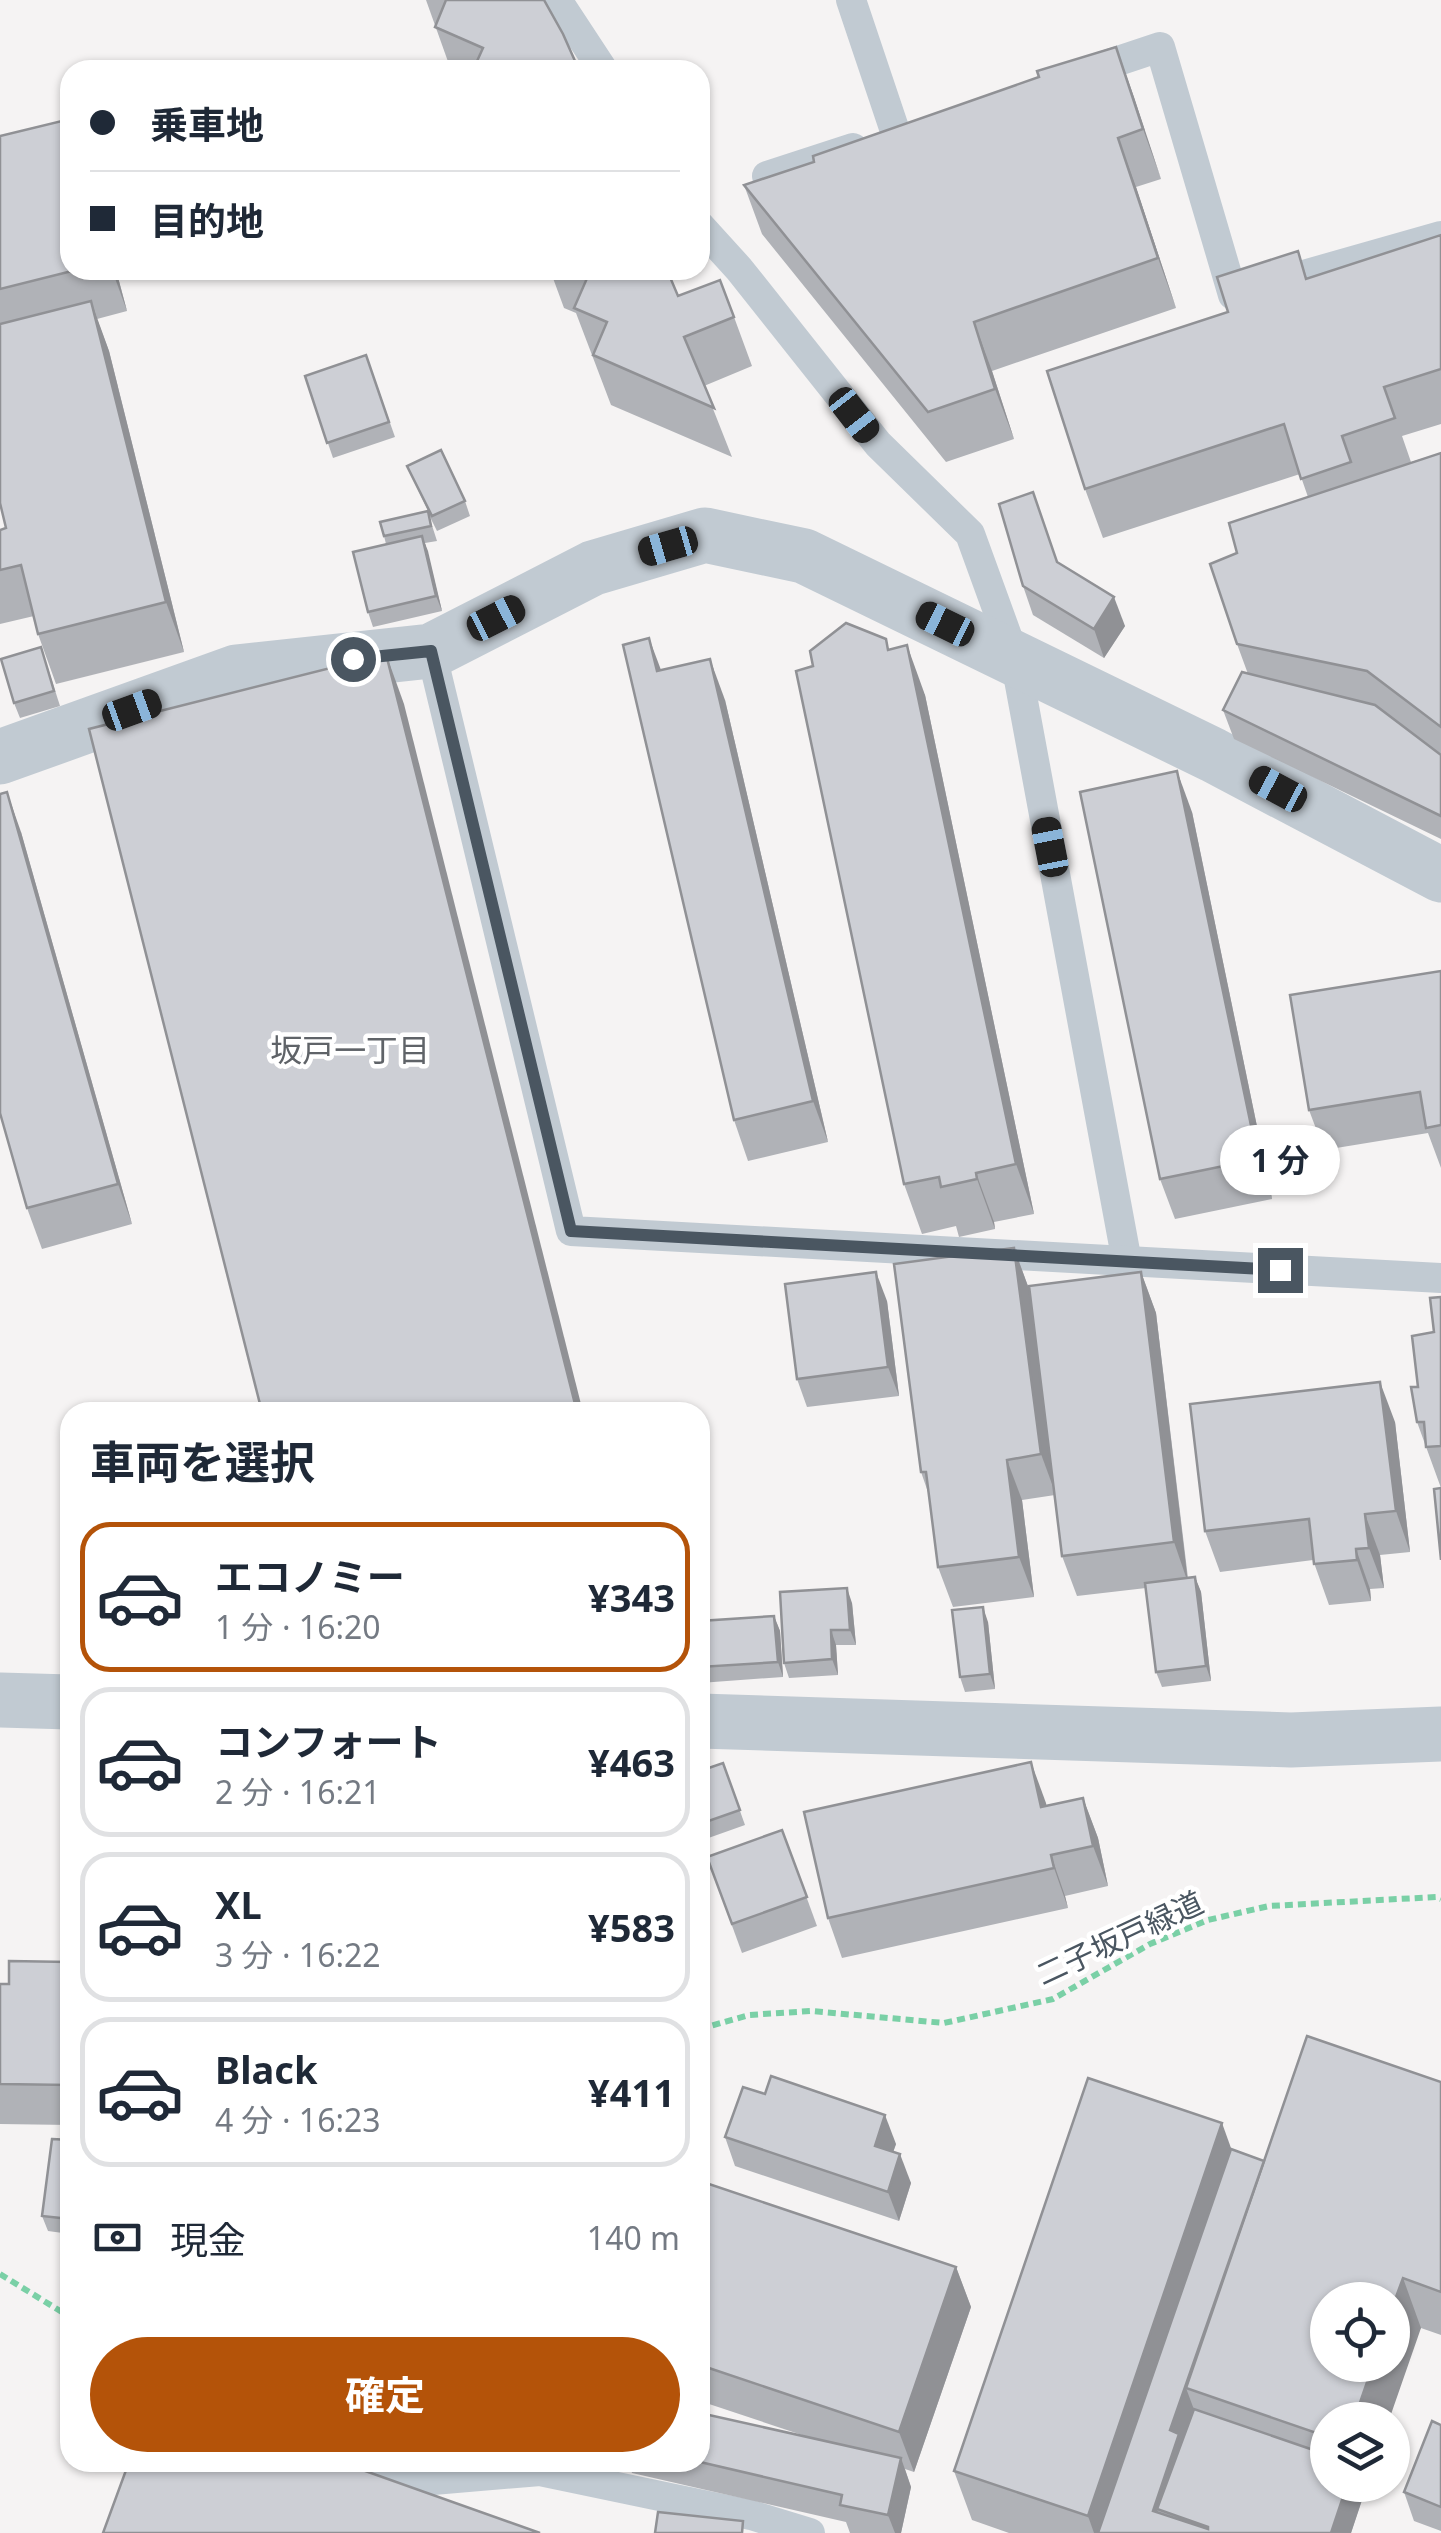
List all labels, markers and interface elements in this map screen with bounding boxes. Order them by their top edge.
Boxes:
text: 乗車地 [150,98,264,150]
text: 目的地 [150,194,264,246]
car [824,382,884,448]
car [635,523,701,569]
car [462,591,530,645]
car [911,597,979,651]
route start [331,637,376,682]
car [99,686,165,734]
car [1244,762,1312,816]
car [1030,815,1070,879]
district label: 坂戸一丁目 [270,1028,430,1071]
callout: 1 分 [1220,1125,1340,1195]
text: 1 分 [1251,1138,1309,1181]
route end [1258,1248,1303,1293]
text: 車両を選択 [90,1431,315,1492]
text: エコノミー [215,1550,405,1602]
icon: car [95,1552,185,1642]
text: ¥343 [588,1571,675,1623]
text: 1 分 · 16:20 [215,1605,381,1648]
text: コンフォート [215,1715,442,1767]
icon: car [95,1717,185,1807]
text: ¥463 [588,1736,675,1788]
text: 2 分 · 16:21 [215,1770,381,1813]
text: XL [215,1878,262,1930]
street label: 二子坂戸緑道 [1029,1881,1210,1994]
icon: car [95,1882,185,1972]
text: ¥583 [588,1901,675,1953]
text: 3 分 · 16:22 [215,1933,381,1976]
text: Black [215,2043,318,2095]
icon: car [95,2047,185,2137]
text: ¥411 [588,2066,675,2118]
text: 4 分 · 16:23 [215,2098,381,2141]
icon: cash [90,2210,145,2265]
text: 現金 [170,2213,246,2265]
text: 140 m [587,2216,680,2259]
map controls [1310,2282,1410,2502]
button: locate [1310,2282,1410,2382]
button: 確定 [90,2337,680,2452]
button: layers [1310,2402,1410,2502]

